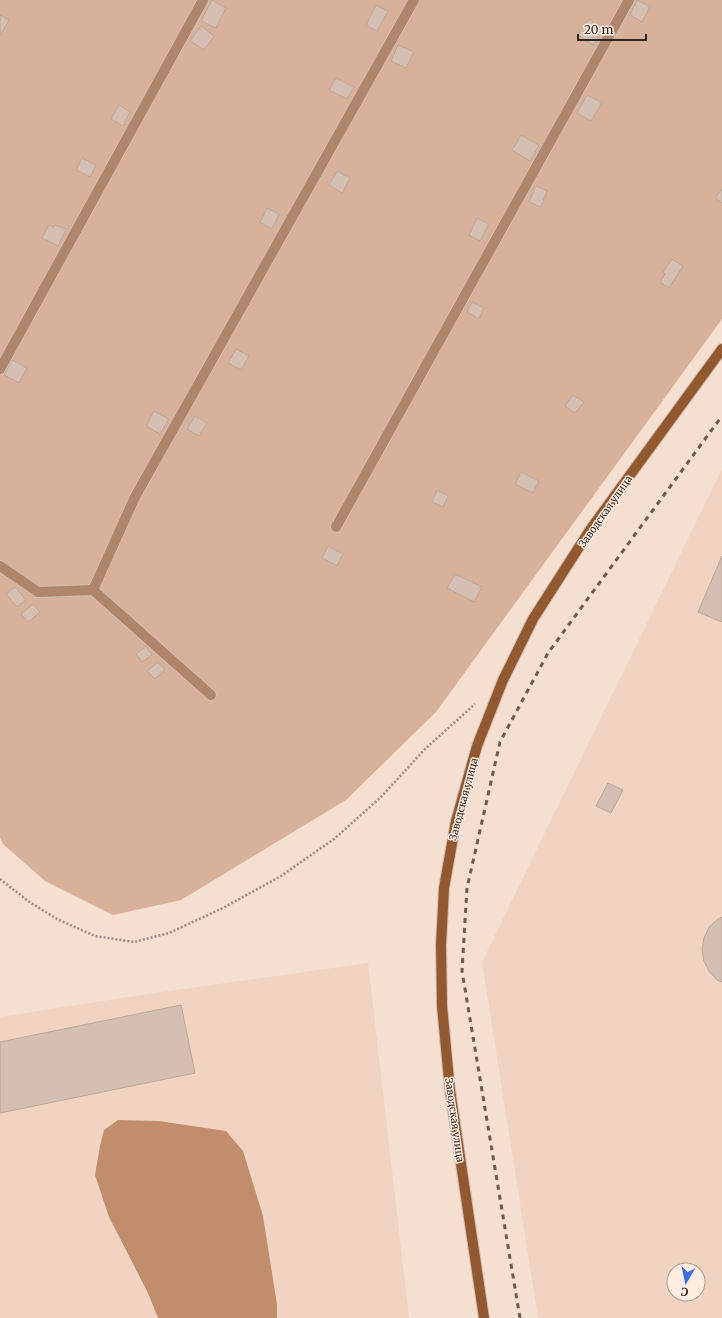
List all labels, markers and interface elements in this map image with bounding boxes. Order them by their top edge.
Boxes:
scale bar [578,16,646,42]
text: 20 m [584,22,613,37]
street label: Заводская улица [576,472,635,550]
street label: Заводская улица [446,756,481,842]
street label: Заводская улица [442,1077,467,1164]
north arrow [666,1262,706,1302]
text: С [680,1284,689,1299]

